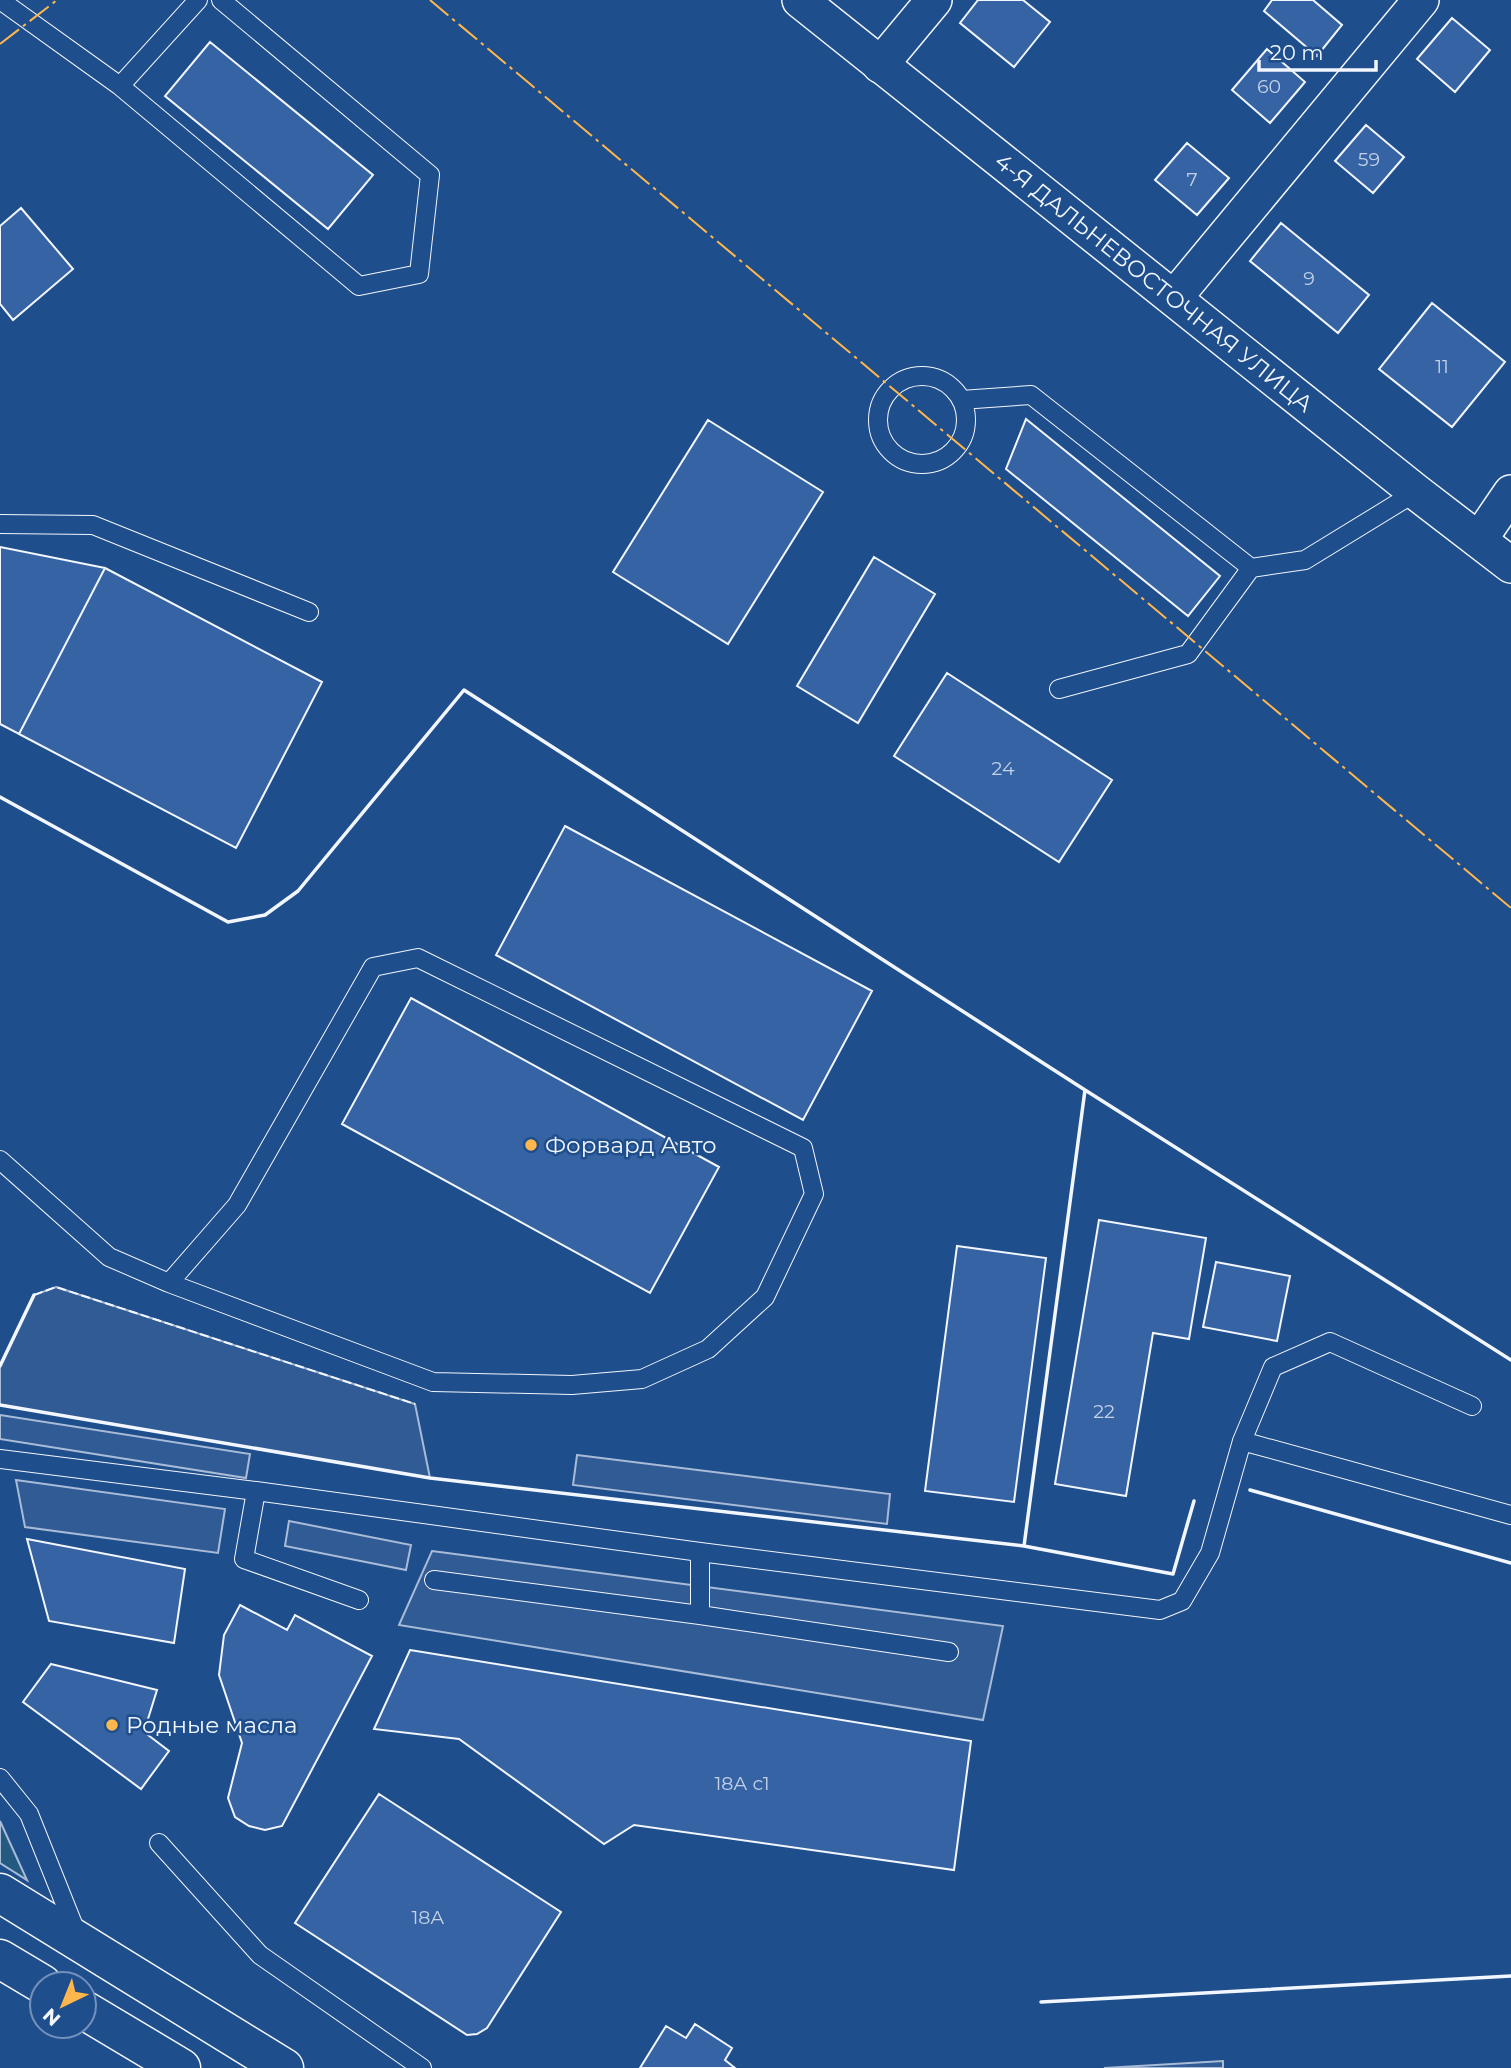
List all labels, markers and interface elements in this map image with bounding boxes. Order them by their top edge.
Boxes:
scale bar [1259,28,1376,72]
text: 20 m [1270,40,1324,65]
house number: 60 [1257,75,1281,98]
street label: 4-Я ДАЛЬНЕВОСТОЧНАЯ УЛИЦА [989,147,1319,418]
house number: 59 [1358,148,1380,171]
house number: 7 [1186,168,1198,191]
house number: 9 [1303,267,1315,290]
house number: 11 [1435,355,1449,378]
house number: 24 [992,757,1015,780]
place label: Форвард Авто [545,1131,717,1159]
marker: Форвард Авто [523,1137,539,1153]
house number: 22 [1093,1400,1115,1423]
place label: Родные масла [126,1711,297,1739]
marker: Родные масла [104,1717,120,1733]
house number: 18А с1 [714,1772,770,1795]
house number: 18А [411,1906,445,1929]
north arrow [28,1970,98,2040]
text: N [38,2003,65,2031]

